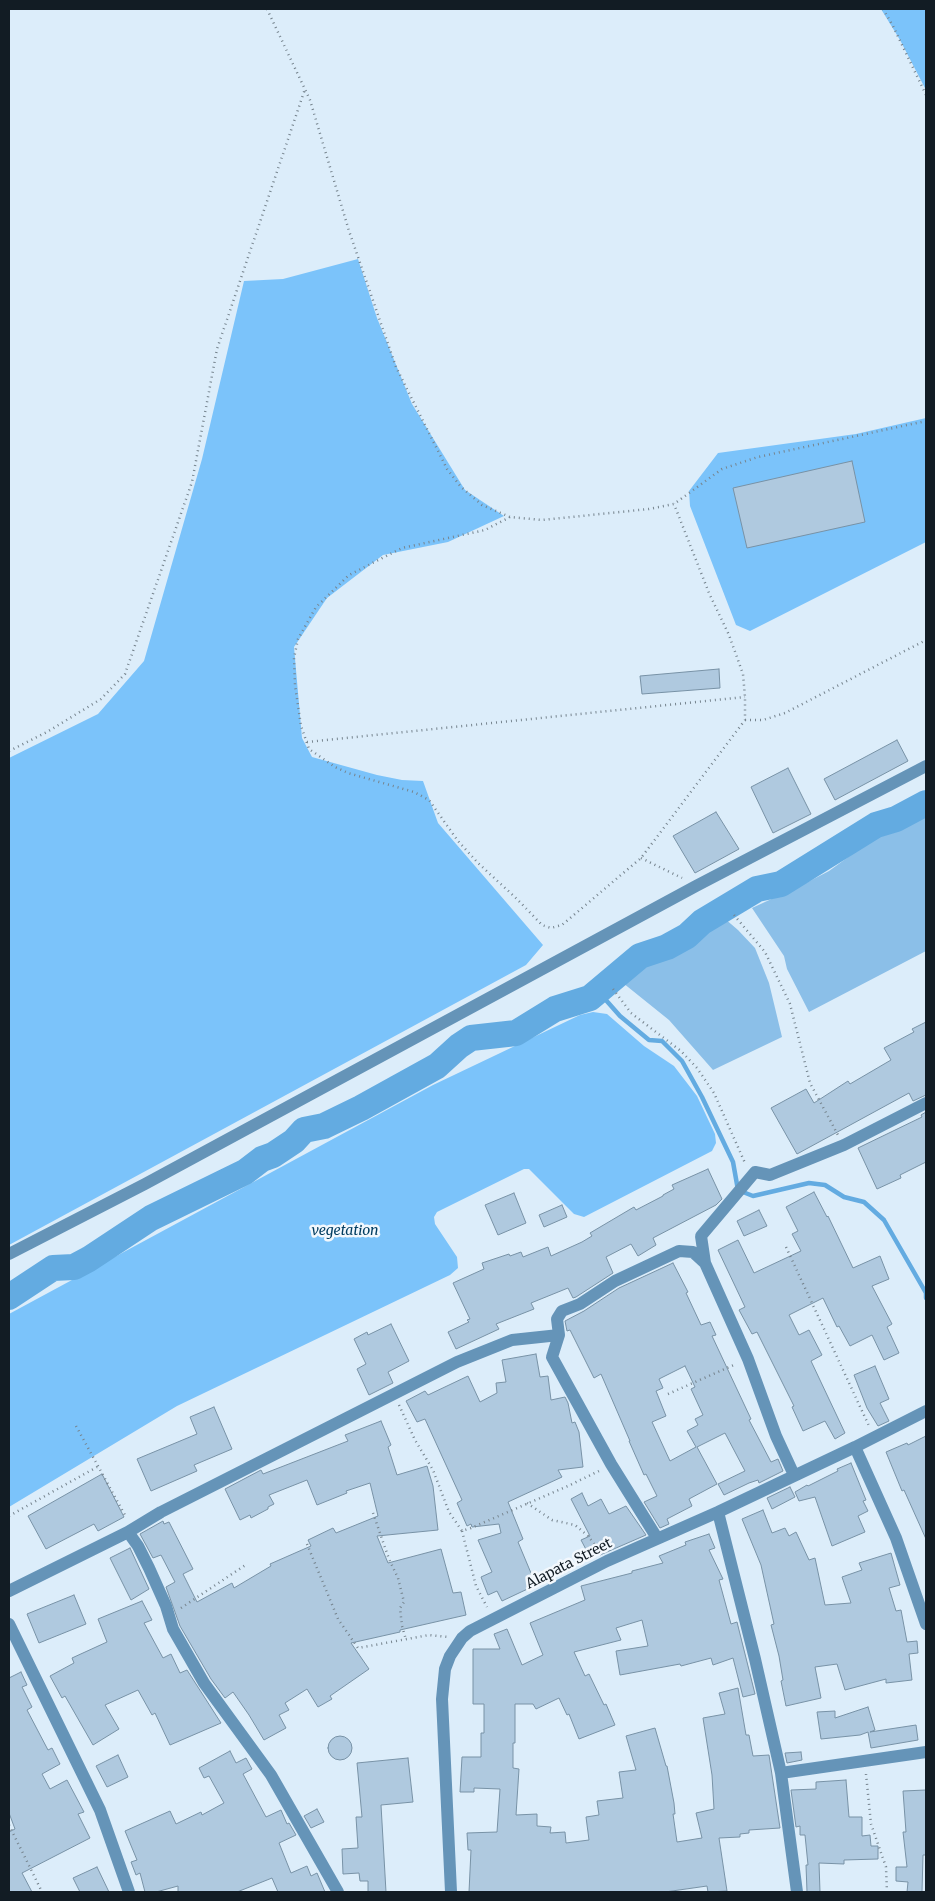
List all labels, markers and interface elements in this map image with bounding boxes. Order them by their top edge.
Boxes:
park label: vegetation [311,1223,379,1239]
street label: Alapata Street [523,1535,615,1593]

